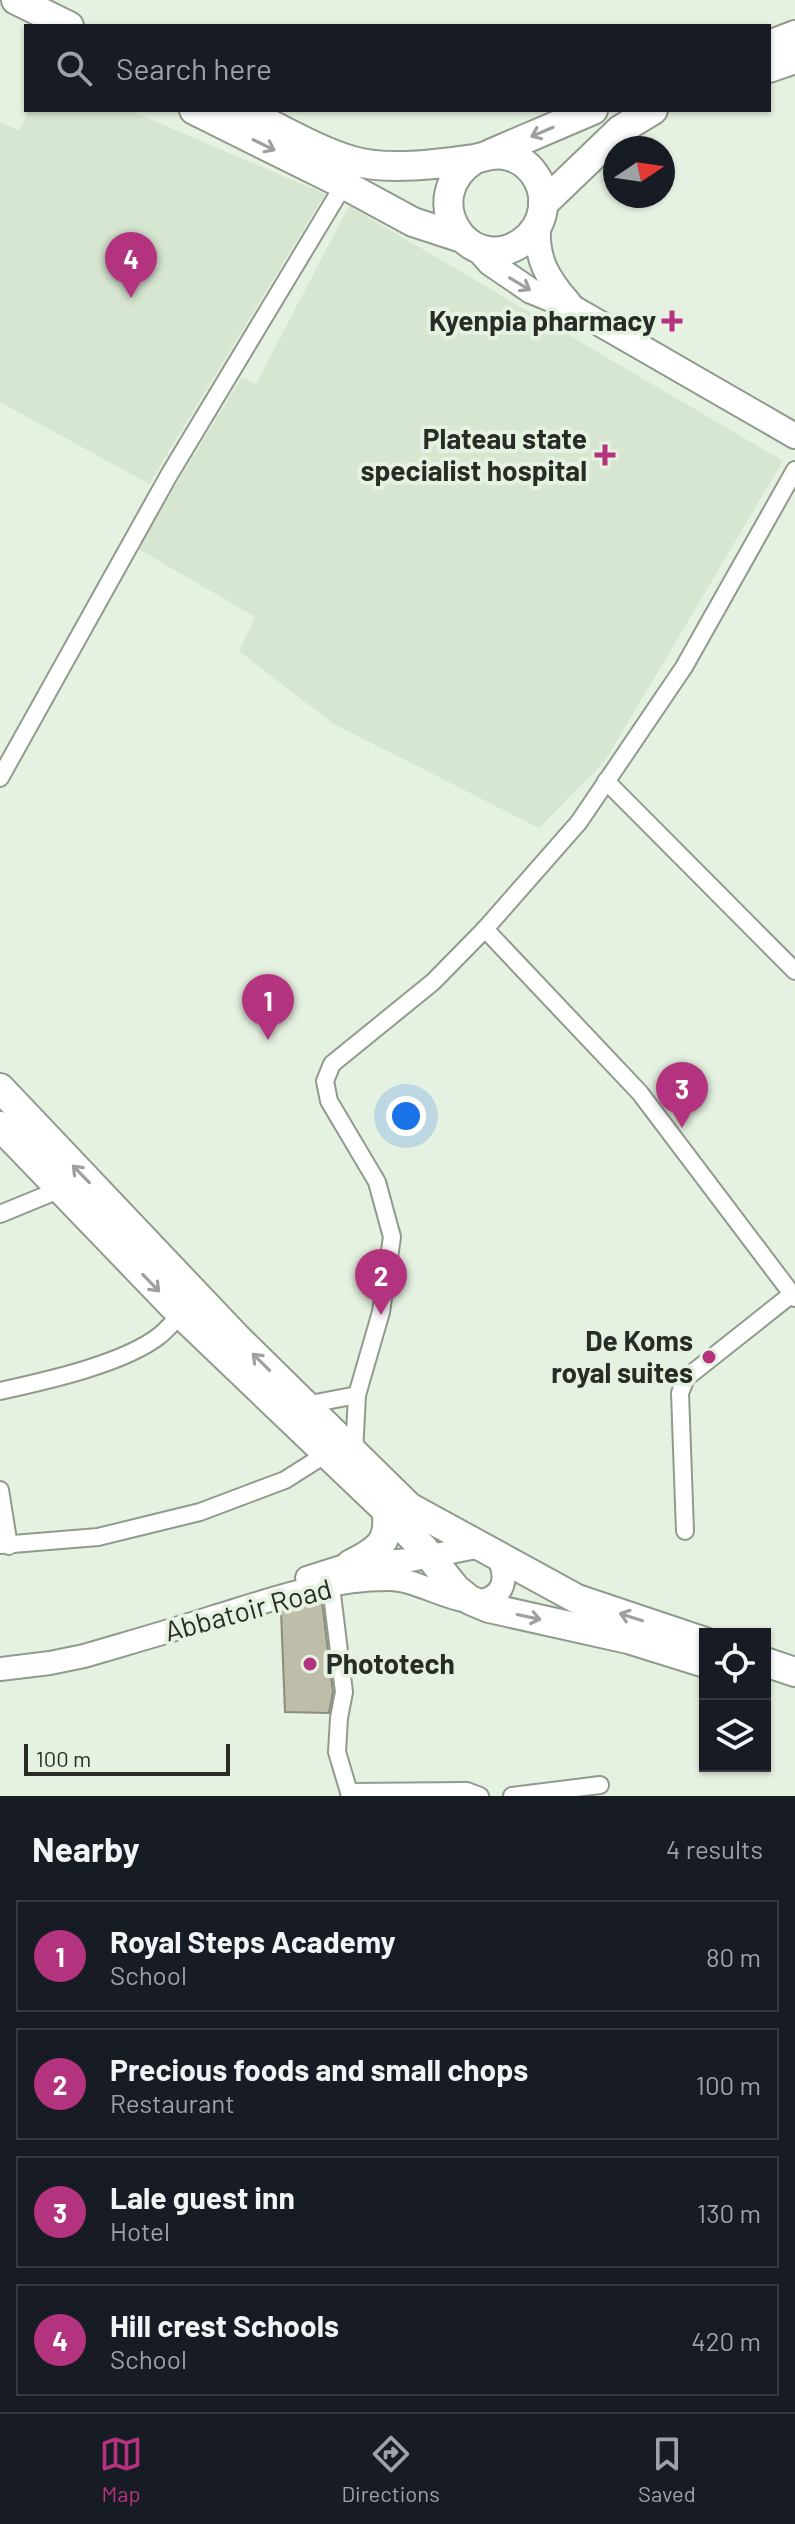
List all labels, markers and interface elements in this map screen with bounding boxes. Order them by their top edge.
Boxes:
search box [24,24,771,112]
icon: search [52,46,96,90]
text: Search here [116,50,272,86]
one-way arrow [530,126,555,141]
north arrow [603,136,675,208]
one-way arrow [251,137,275,153]
pin: 4 [105,232,157,298]
one-way arrow [508,276,531,292]
place label: Kyenpia pharmacy [429,303,656,337]
marker: Kyenpia pharmacy [663,312,681,330]
place label: Plateau state specialist hospital [360,421,587,487]
marker: Plateau state specialist hospital [594,444,616,466]
pin: 1 [242,974,294,1040]
pin: 3 [656,1062,708,1128]
your location [386,1096,426,1136]
one-way arrow [72,1164,91,1184]
pin: 2 [355,1249,407,1315]
one-way arrow [141,1273,160,1292]
place label: De Koms royal suites [551,1323,693,1389]
marker: De Koms royal suites [700,1348,718,1366]
one-way arrow [252,1353,271,1372]
street label: Abbatoir Road [160,1570,335,1648]
one-way arrow [619,1609,644,1624]
one-way arrow [516,1610,541,1625]
map controls [699,1628,771,1772]
button: locate [699,1628,771,1700]
place label: Phototech [326,1646,455,1680]
marker: Phototech [301,1655,319,1673]
button: layers [699,1700,771,1772]
scale bar [24,1740,230,1776]
text: 100 m [36,1745,91,1771]
text: Nearby [32,1828,140,1869]
text: 4 results [666,1833,763,1864]
text: Royal Steps Academy [110,1923,396,1959]
text: 1 [55,1941,65,1972]
text: 80 m [706,1941,761,1972]
text: School [110,1959,187,1990]
text: Precious foods and small chops [110,2051,528,2087]
text: 2 [53,2069,67,2100]
text: 100 m [696,2069,761,2100]
text: Restaurant [110,2087,235,2118]
text: Lale guest inn [110,2179,295,2215]
text: 3 [53,2197,67,2228]
text: 130 m [697,2197,761,2228]
text: Hotel [110,2215,170,2246]
text: Hill crest Schools [110,2307,339,2343]
text: 4 [52,2325,68,2356]
text: 420 m [691,2325,761,2356]
text: School [110,2343,187,2374]
tab: Map [99,2432,143,2506]
tab: Directions [341,2432,440,2506]
tab: Saved [638,2432,696,2506]

